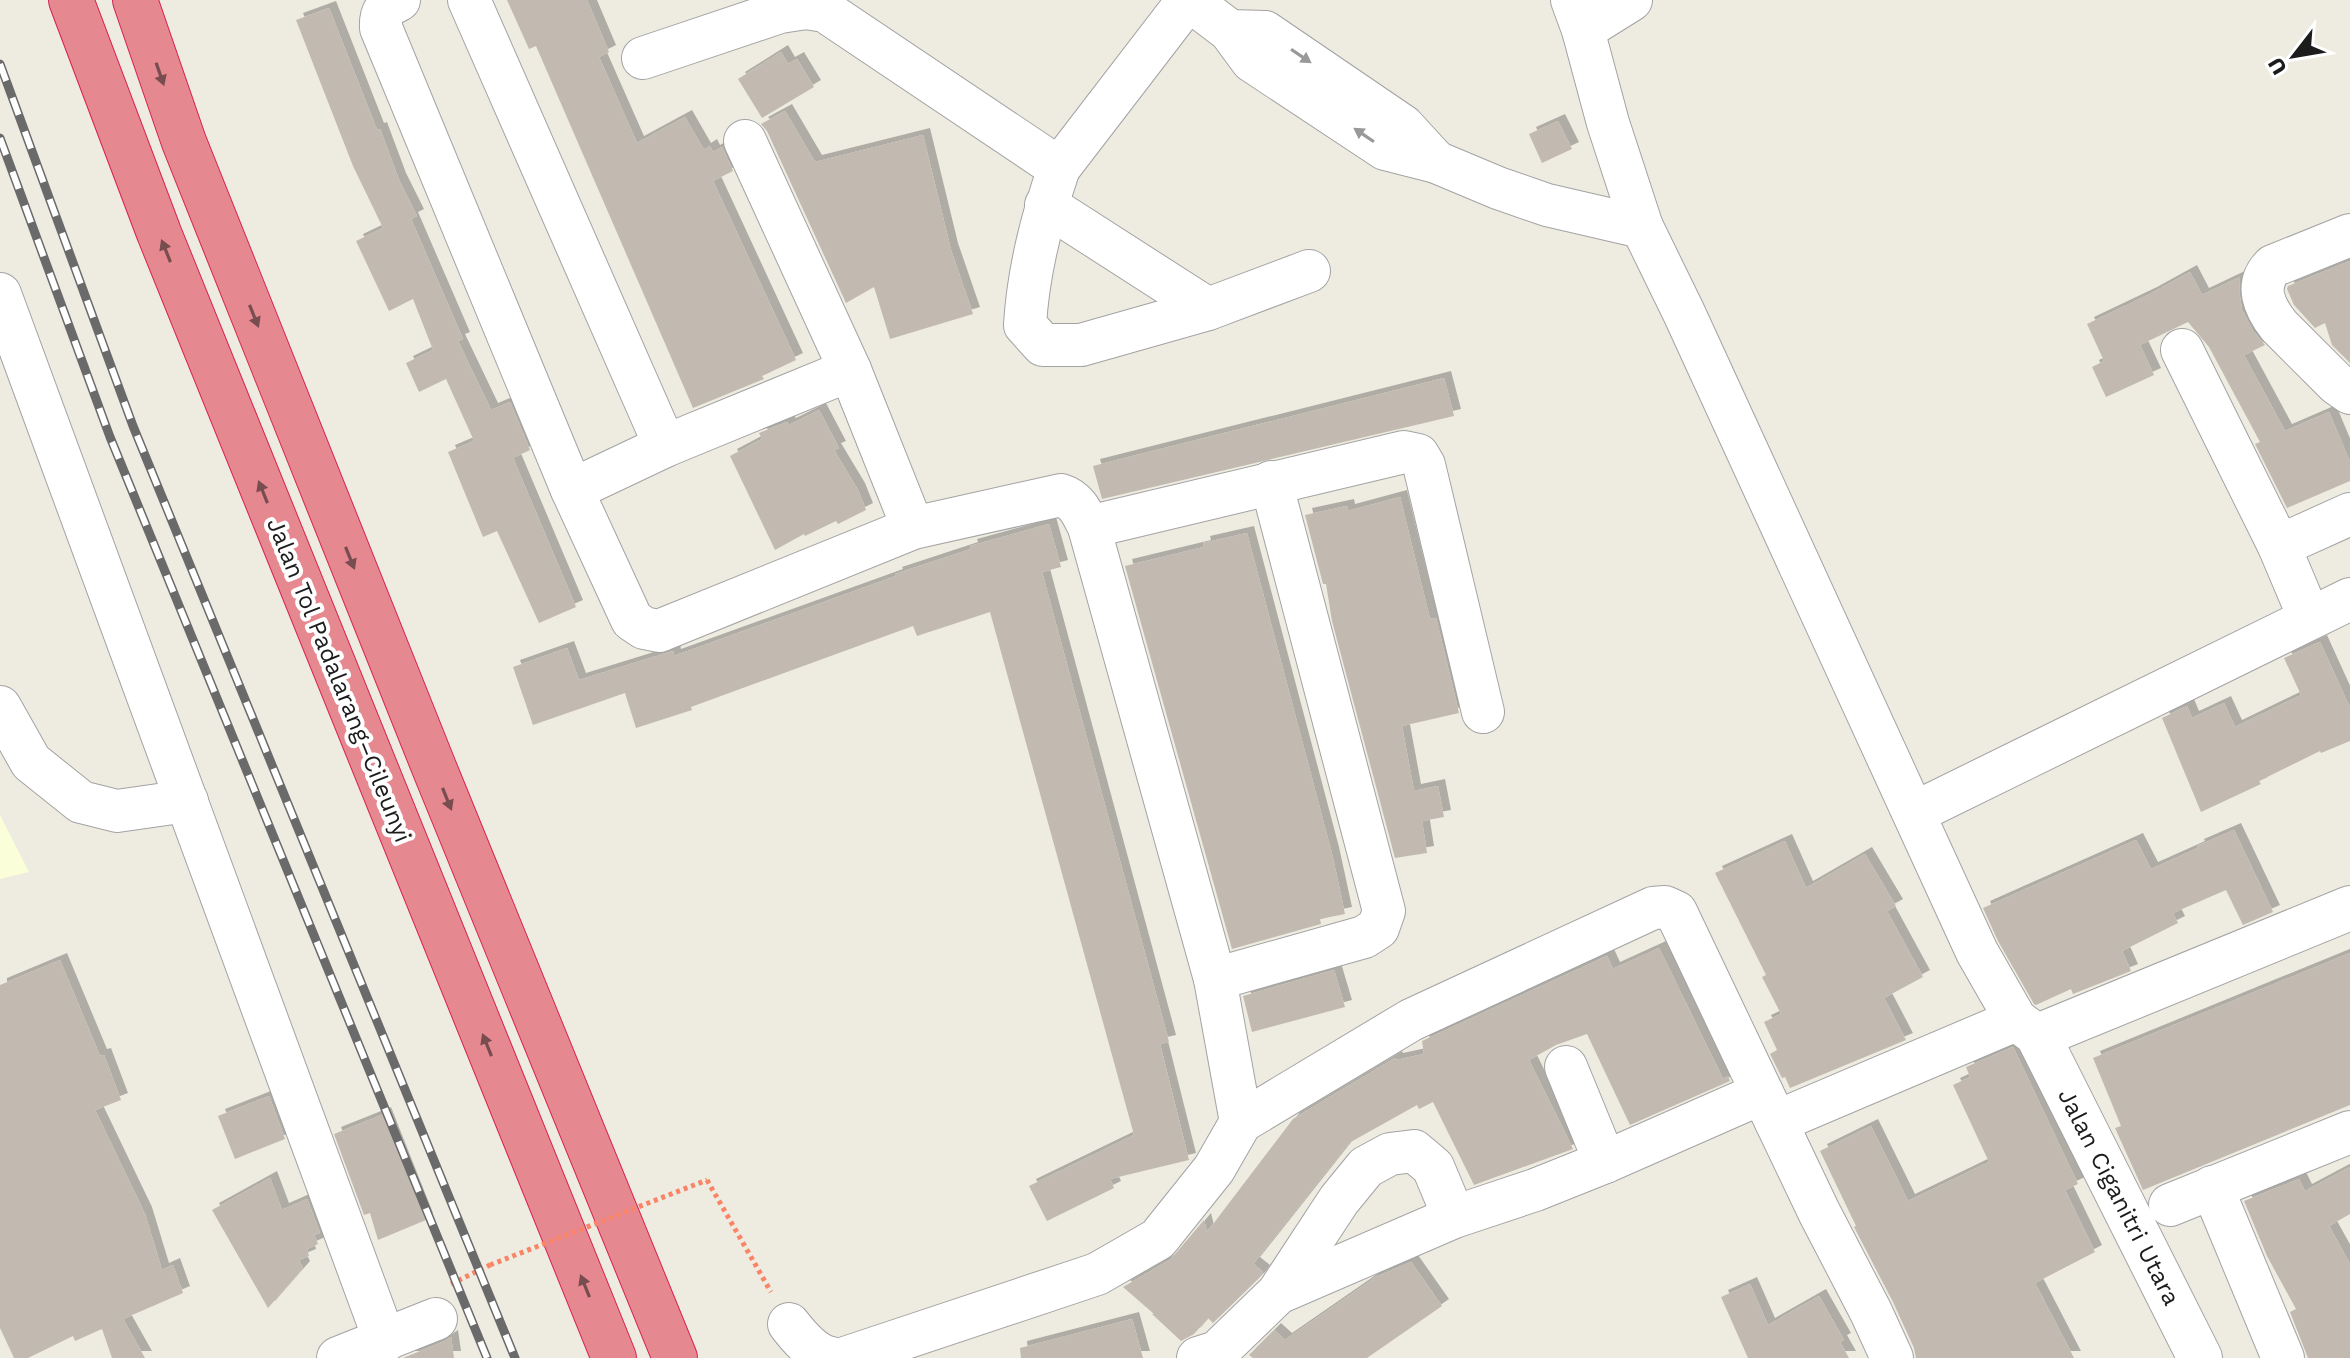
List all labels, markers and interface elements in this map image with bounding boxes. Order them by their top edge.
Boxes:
north arrow [2254,16,2334,96]
one-way arrow [1290,48,1311,63]
text: U [2263,53,2292,79]
one-way arrow [155,62,167,86]
one-way arrow [1353,128,1374,143]
one-way arrow [160,239,173,263]
one-way arrow [248,304,261,328]
one-way arrow [257,480,270,504]
street label: Jalan Tol Padalarang–Cileunyi [261,514,417,846]
one-way arrow [344,546,357,570]
one-way arrow [441,787,454,811]
one-way arrow [480,1033,493,1057]
street label: Jalan Ciganitri Utara [2052,1084,2186,1310]
one-way arrow [578,1274,591,1298]

